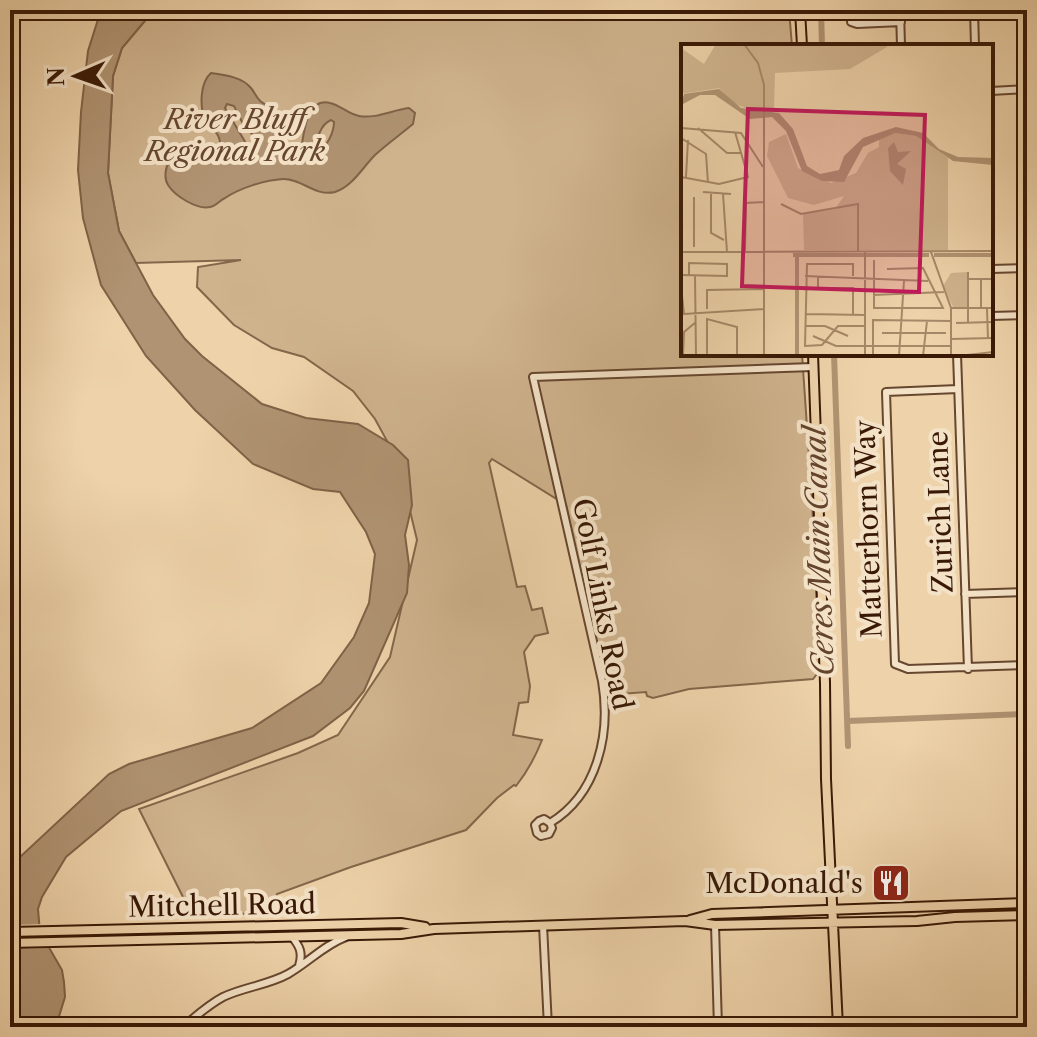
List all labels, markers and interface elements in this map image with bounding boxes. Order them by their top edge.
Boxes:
north arrow [36,36,116,116]
inset map [681,44,993,356]
text: N [43,67,70,87]
park label: River Bluff Regional Park [143,102,326,168]
street label: Matterhorn Way [847,419,889,639]
water label: Ceres Main Canal [796,422,842,677]
street label: Zurich Lane [920,430,960,594]
street label: Golf Links Road [566,495,640,713]
restaurant icon: McDonald's [870,862,912,904]
place label: McDonald's [705,866,863,900]
street label: Mitchell Road [128,886,316,924]

